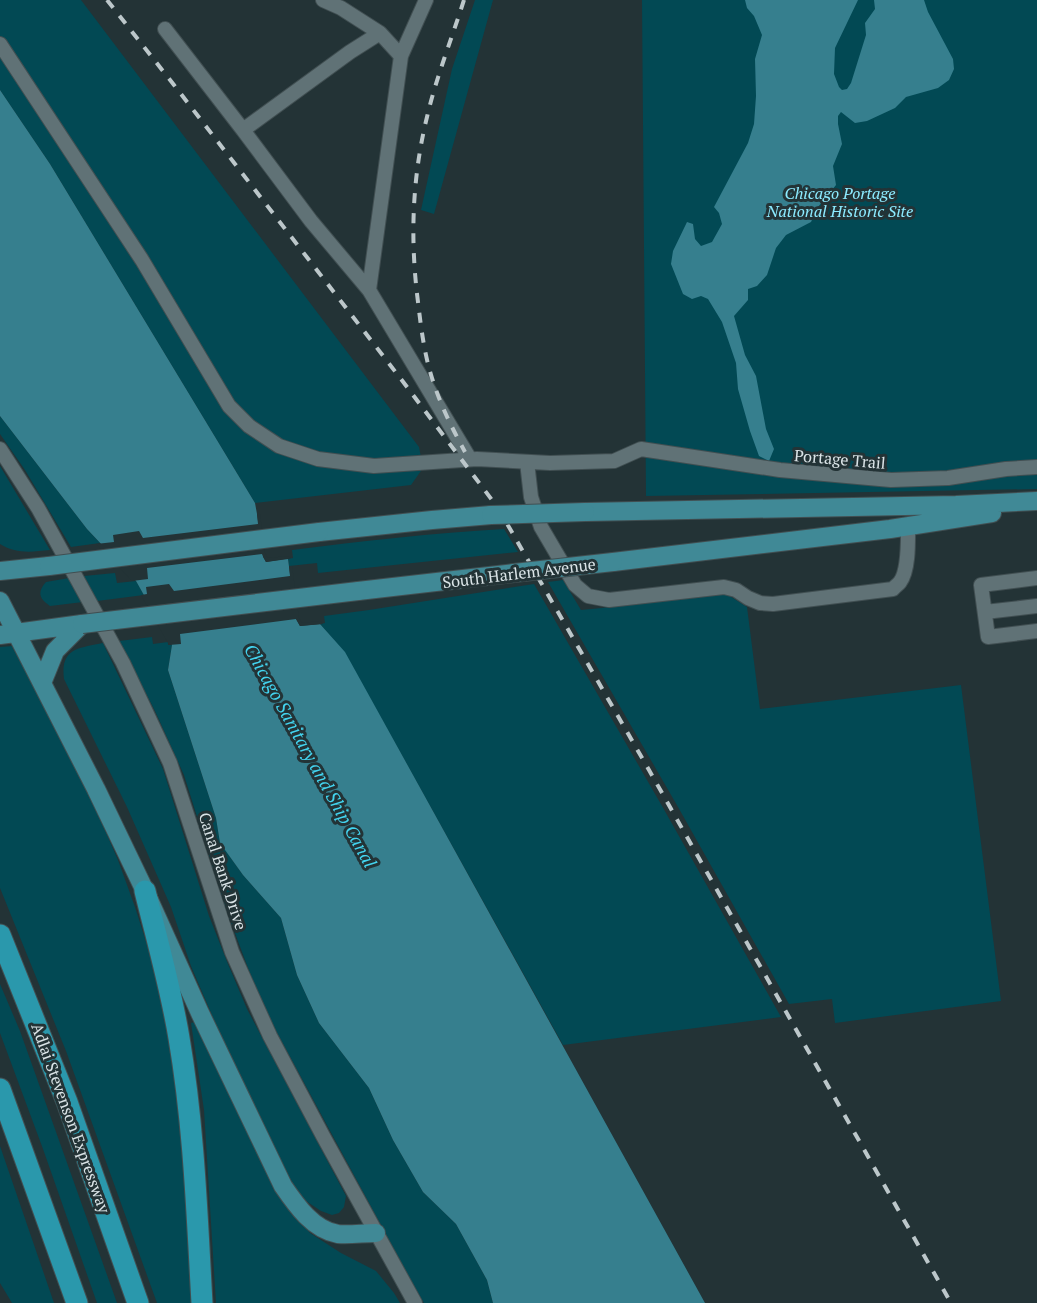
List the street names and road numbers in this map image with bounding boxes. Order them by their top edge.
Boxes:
street label: Portage Trail [793,444,887,474]
street label: South Harlem Avenue [441,553,597,593]
street label: Canal Bank Drive [194,809,252,933]
street label: Adlai Stevenson Expressway [26,1020,116,1217]

